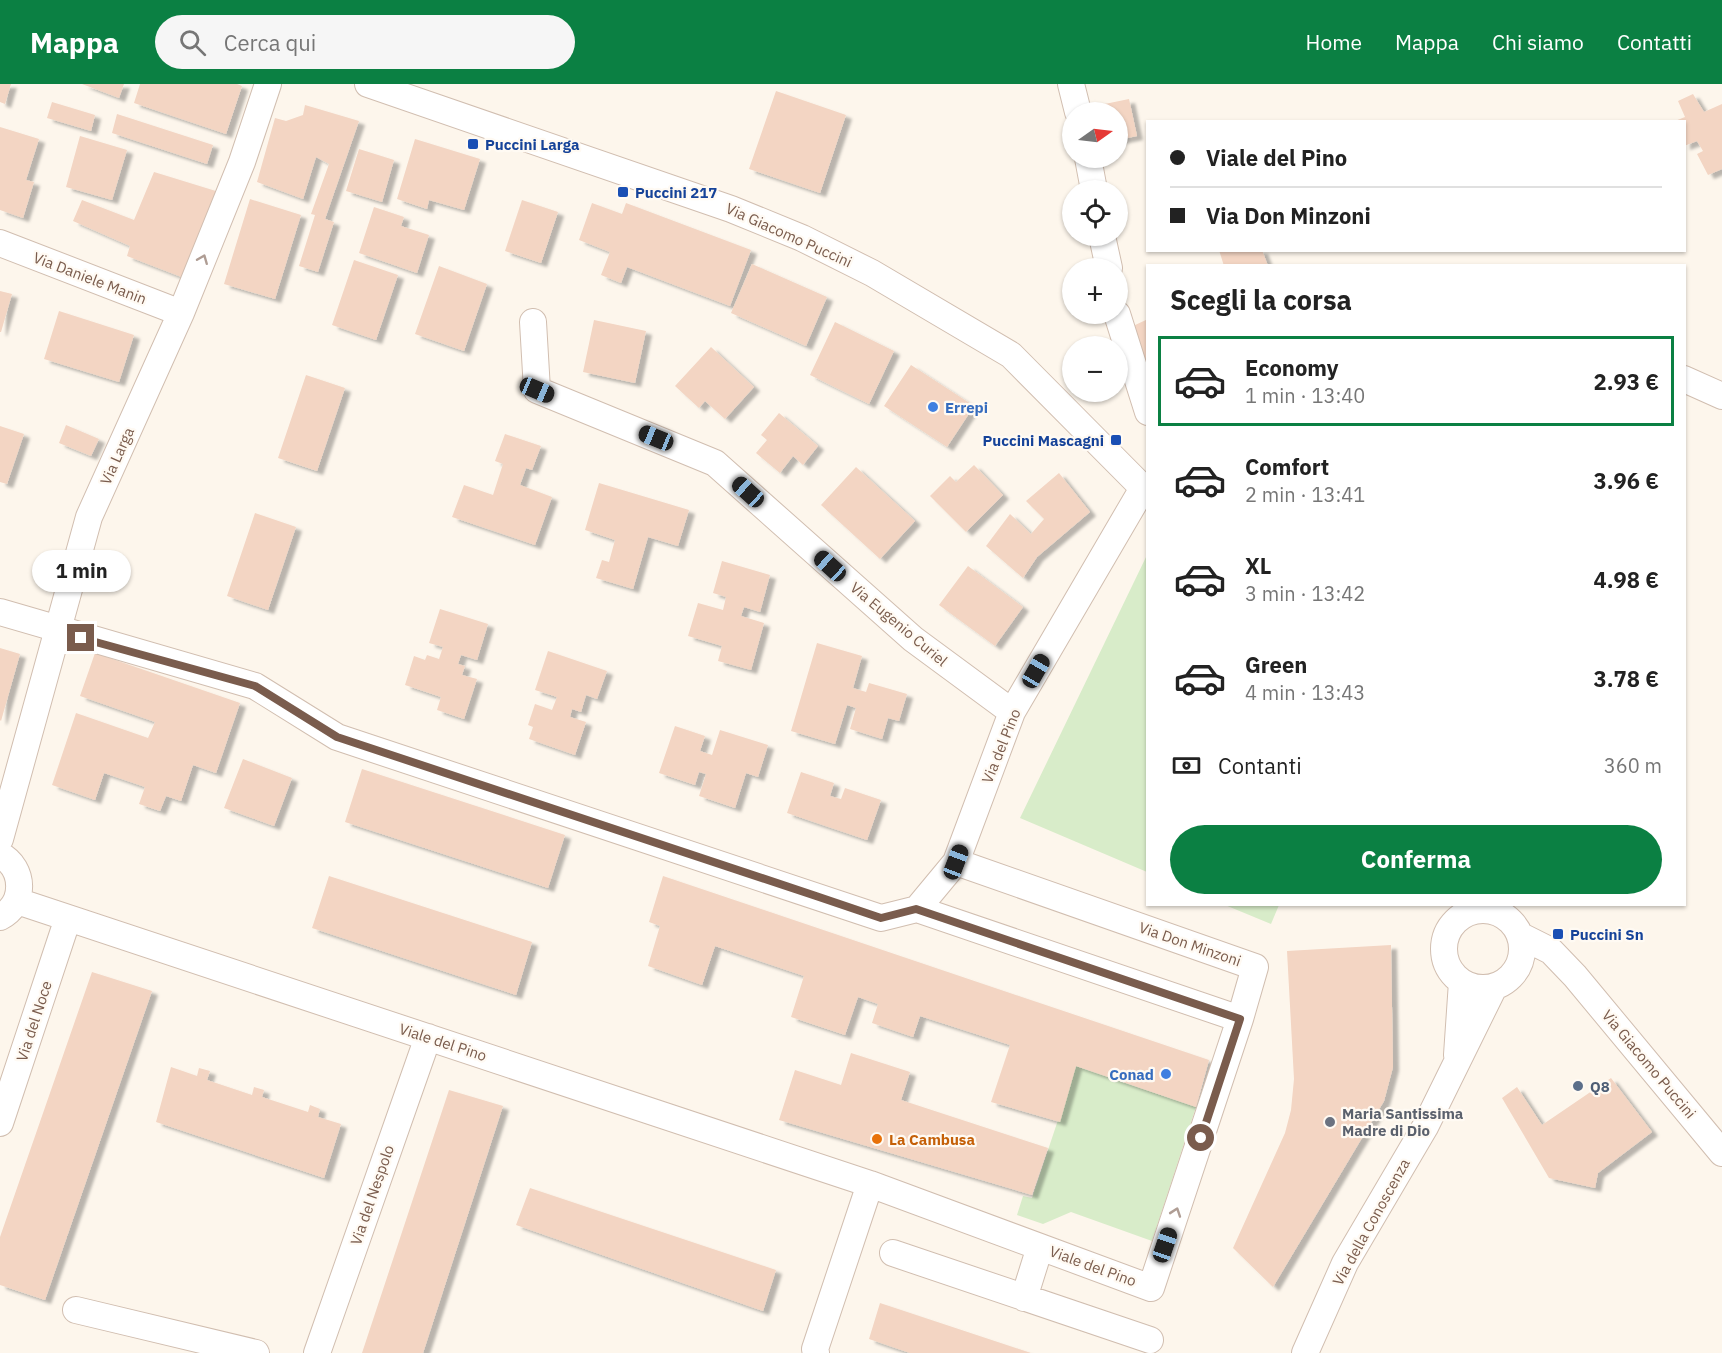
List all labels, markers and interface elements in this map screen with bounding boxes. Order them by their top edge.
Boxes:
search box [155,15,575,69]
text: Mappa [30,24,119,61]
icon: search [176,26,209,59]
text: Cerca qui [224,28,316,57]
text: Home [1306,28,1362,56]
text: Mappa [1395,28,1459,56]
text: Chi siamo [1492,28,1584,56]
text: Contatti [1617,28,1692,56]
north arrow [1062,102,1128,168]
map controls [1062,102,1128,402]
place label: Puccini Larga [485,135,580,154]
marker: Puccini Larga [466,137,480,151]
text: Viale del Pino [1206,143,1347,172]
button: locate [1062,180,1128,246]
place label: Puccini 217 [635,183,717,202]
marker: Puccini 217 [616,185,630,199]
street label: Via Giacomo Puccini [723,199,855,271]
text: Via Don Minzoni [1206,201,1371,230]
street label: Via Daniele Manin [31,248,149,308]
one-way arrow [196,254,208,265]
button: + [1062,258,1128,324]
text: Scegli la corsa [1170,282,1352,317]
button: − [1062,336,1128,402]
text: Economy [1245,353,1339,382]
icon: car [1173,354,1227,408]
text: 2.93 € [1594,367,1659,396]
car [517,375,557,405]
text: 1 min · 13:40 [1245,382,1365,409]
place label: Errepi [945,398,988,417]
marker: Errepi [926,400,940,414]
car [636,423,676,453]
street label: Via Larga [96,424,138,488]
place label: Puccini Mascagni [983,431,1104,450]
marker: Puccini Mascagni [1109,433,1123,447]
text: Comfort [1245,452,1329,481]
icon: car [1173,453,1227,507]
text: 3.96 € [1594,466,1659,495]
car [729,473,767,511]
text: 2 min · 13:41 [1245,481,1365,508]
car [811,547,849,585]
callout: 1 min [32,551,130,593]
text: XL [1245,551,1271,580]
icon: car [1173,552,1227,606]
text: 1 min [55,557,108,584]
text: 4.98 € [1594,565,1659,594]
street label: Via Eugenio Curiel [846,578,952,670]
text: 3 min · 13:42 [1245,580,1365,607]
route end [67,624,94,651]
text: Green [1245,650,1307,679]
car [1019,651,1053,691]
icon: car [1173,651,1227,705]
text: 3.78 € [1594,664,1659,693]
text: 4 min · 13:43 [1245,679,1365,706]
street label: Via del Pino [977,706,1025,786]
icon: cash [1170,749,1203,782]
text: Contanti [1218,751,1302,780]
text: 360 m [1604,752,1662,779]
button: Conferma [1170,825,1662,894]
car [941,842,971,882]
street label: Via Don Minzoni [1136,918,1244,970]
place label: Puccini Sn [1570,925,1644,944]
marker: Puccini Sn [1551,927,1565,941]
street label: Via del Noce [12,978,56,1064]
street label: Via Giacomo Puccini [1598,1006,1700,1122]
street label: Viale del Pino [397,1019,489,1065]
place label: Conad [1109,1065,1154,1084]
marker: Conad [1159,1067,1173,1081]
place label: Q8 [1590,1077,1610,1096]
marker: Q8 [1571,1079,1585,1093]
place label: Maria Santissima Madre di Dio [1342,1104,1464,1140]
marker: Maria Santissima Madre di Dio [1323,1115,1337,1129]
route start [1187,1124,1214,1151]
place label: La Cambusa [889,1130,975,1149]
marker: La Cambusa [870,1132,884,1146]
street label: Via del Nespolo [346,1142,398,1248]
street label: Via della Conoscenza [1328,1155,1414,1289]
one-way arrow [1168,1207,1181,1218]
car [1151,1225,1179,1265]
street label: Viale del Pino [1047,1241,1139,1291]

